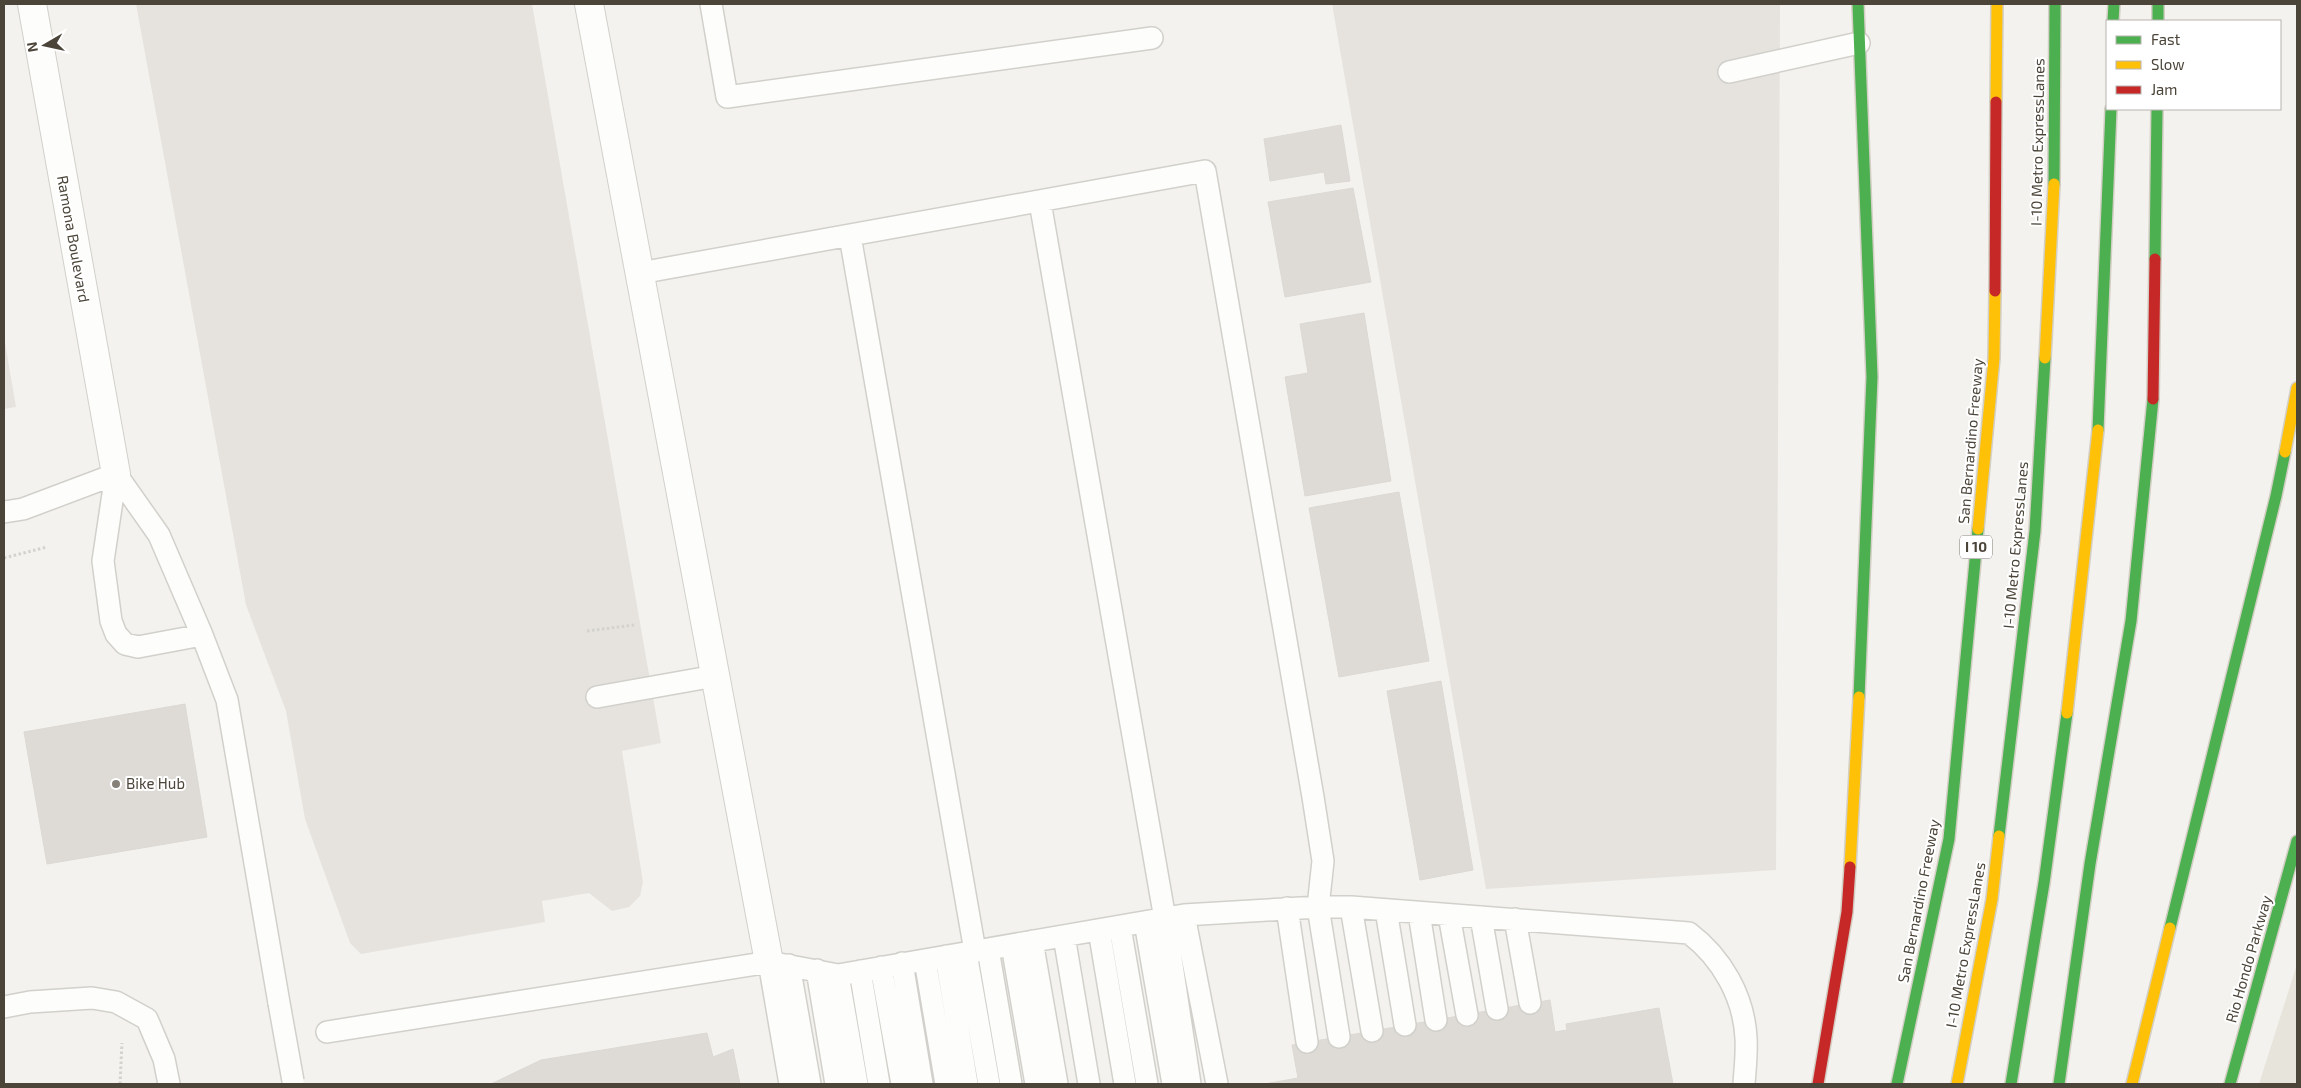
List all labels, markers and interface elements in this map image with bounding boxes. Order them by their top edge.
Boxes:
north arrow [20,20,70,70]
legend [2106,20,2281,110]
text: Fast [2151,30,2181,48]
text: N [22,41,41,53]
text: Slow [2151,55,2185,73]
street label: I-10 Metro ExpressLanes [2027,58,2047,226]
text: Jam [2151,80,2177,98]
street label: Ramona Boulevard [54,174,94,304]
street label: San Bernardino Freeway [1954,357,1986,524]
street label: I-10 Metro ExpressLanes [1999,461,2031,629]
road number: I 10 [1960,536,1992,558]
place label: Bike Hub [126,774,185,792]
marker: Bike Hub [110,778,122,790]
street label: San Bernardino Freeway [1893,818,1943,984]
street label: I-10 Metro ExpressLanes [1942,861,1988,1029]
street label: Rio Hondo Parkway [2221,893,2275,1025]

